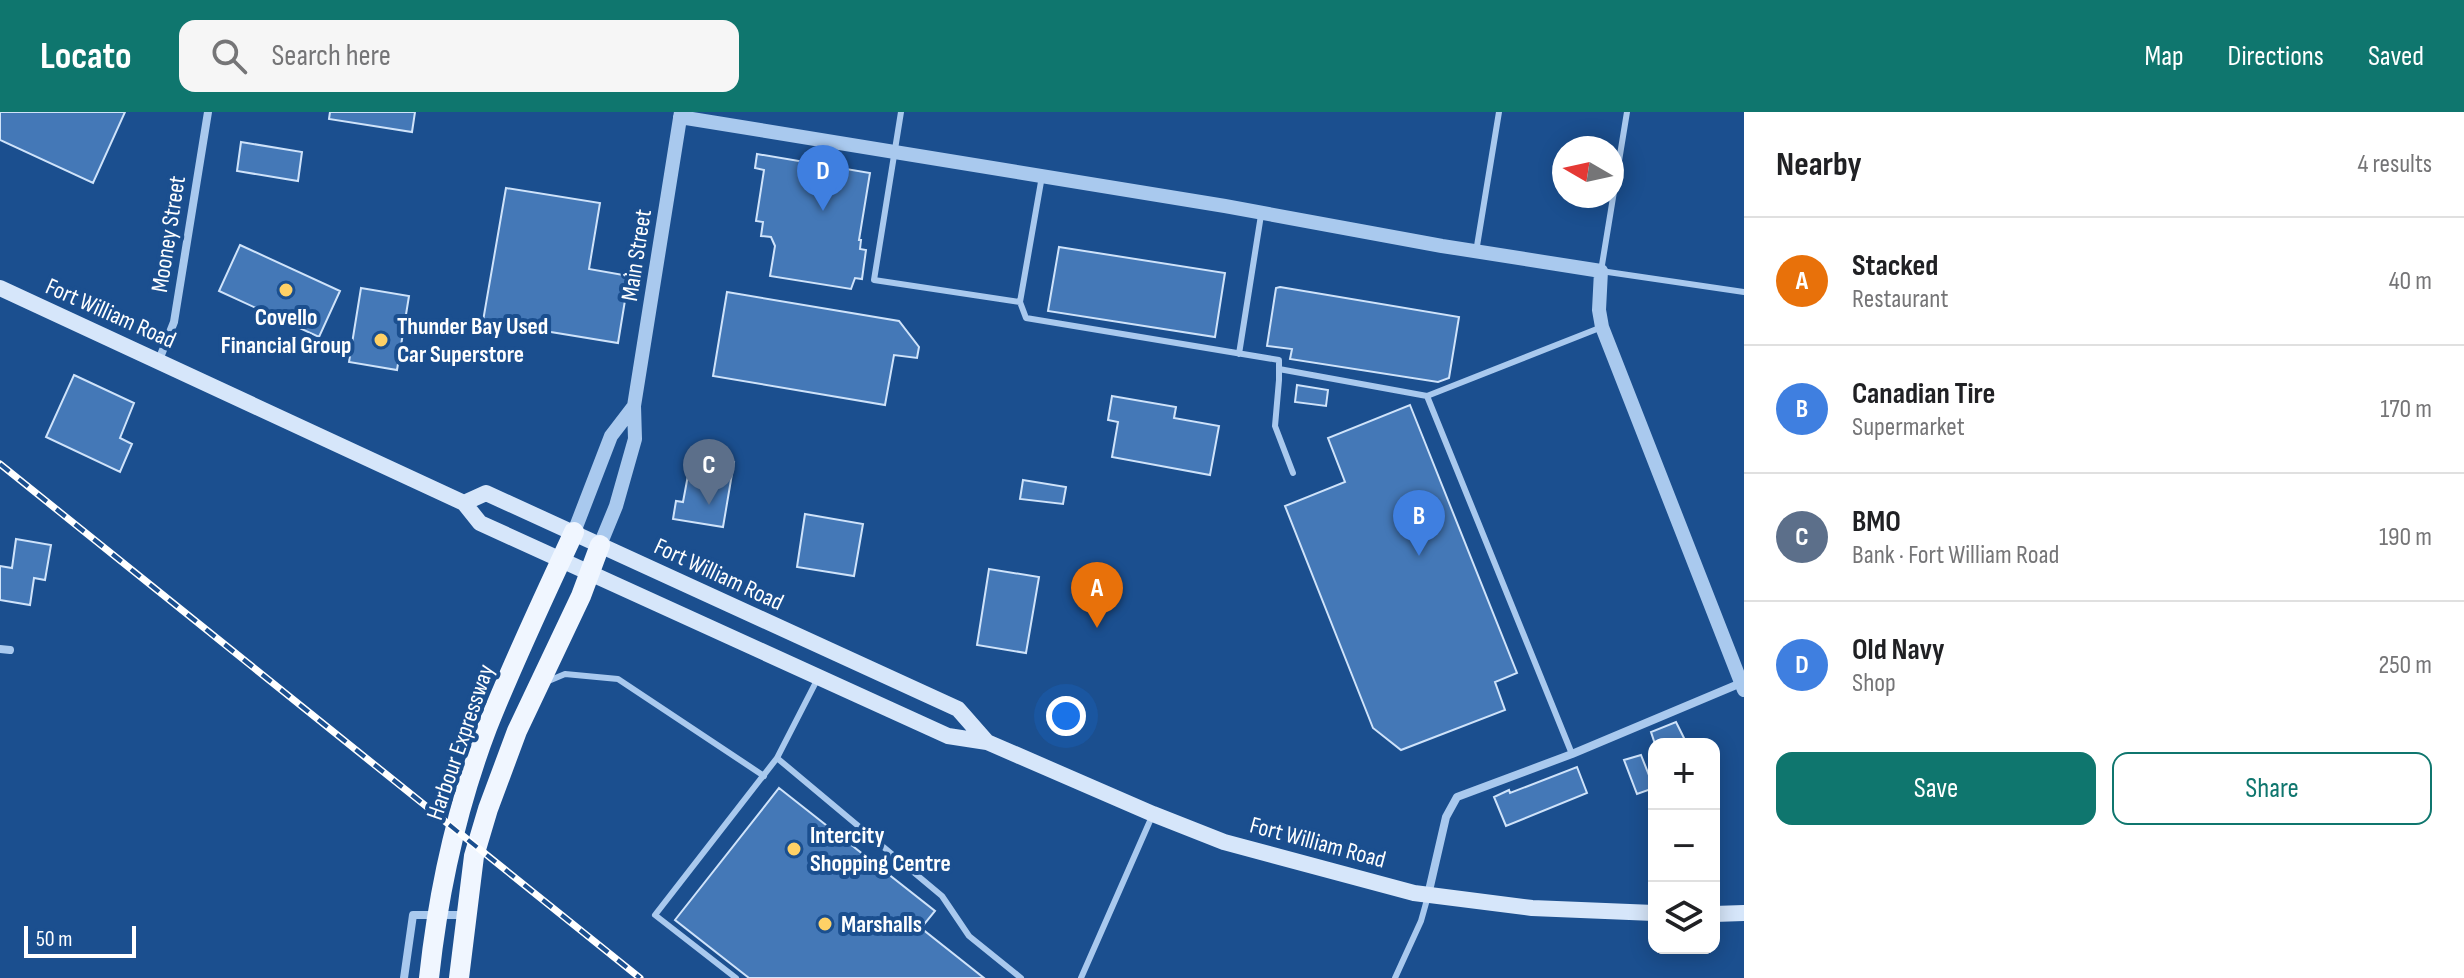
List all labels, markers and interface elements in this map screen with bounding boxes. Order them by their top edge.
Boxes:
search box [179,20,739,92]
text: Locato [40,34,131,79]
icon: search [207,34,251,78]
text: Search here [271,38,391,74]
text: Map [2145,40,2184,73]
text: Directions [2228,40,2324,73]
text: Saved [2368,40,2424,73]
north arrow [1552,136,1624,208]
text: Nearby [1776,144,1862,185]
pin: D [797,145,849,211]
text: 4 results [2357,149,2432,180]
street label: Mooney Street [145,174,192,294]
street label: Main Street [615,207,658,303]
text: Stacked [1852,248,1938,284]
text: A [1796,266,1808,297]
text: 40 m [2389,266,2432,297]
street label: Fort William Road [41,272,180,355]
marker: Covello Financial Group [277,281,295,299]
text: Restaurant [1852,284,1948,315]
place label: Covello Financial Group [221,303,351,360]
place label: Thunder Bay Used Car Superstore [397,312,548,369]
marker: Thunder Bay Used Car Superstore [372,331,390,349]
text: Canadian Tire [1852,376,1995,412]
text: B [1796,394,1808,425]
text: 170 m [2380,394,2432,425]
text: Supermarket [1852,412,1965,443]
pin: C [683,439,735,505]
pin: B [1393,490,1445,556]
text: BMO [1852,504,1901,540]
text: C [1795,522,1809,553]
text: 190 m [2379,522,2432,553]
street label: Fort William Road [649,532,788,617]
text: Bank · Fort William Road [1852,540,2059,571]
pin: A [1071,562,1123,628]
text: Old Navy [1852,632,1945,668]
text: D [1795,650,1809,681]
text: 250 m [2378,650,2432,681]
street label: Harbour Expressway [420,661,501,824]
text: Shop [1852,668,1896,699]
your location [1046,696,1086,736]
map controls [1648,738,1720,954]
button: + [1648,738,1720,810]
button: Save [1776,752,2096,825]
button: Share [2112,752,2432,825]
street label: Fort William Road [1247,810,1389,875]
button: − [1648,810,1720,882]
place label: Intercity Shopping Centre [810,821,951,878]
marker: Intercity Shopping Centre [785,840,803,858]
button: layers [1648,882,1720,954]
place label: Marshalls [841,910,922,939]
marker: Marshalls [816,915,834,933]
scale bar [24,922,136,958]
text: 50 m [36,926,72,953]

